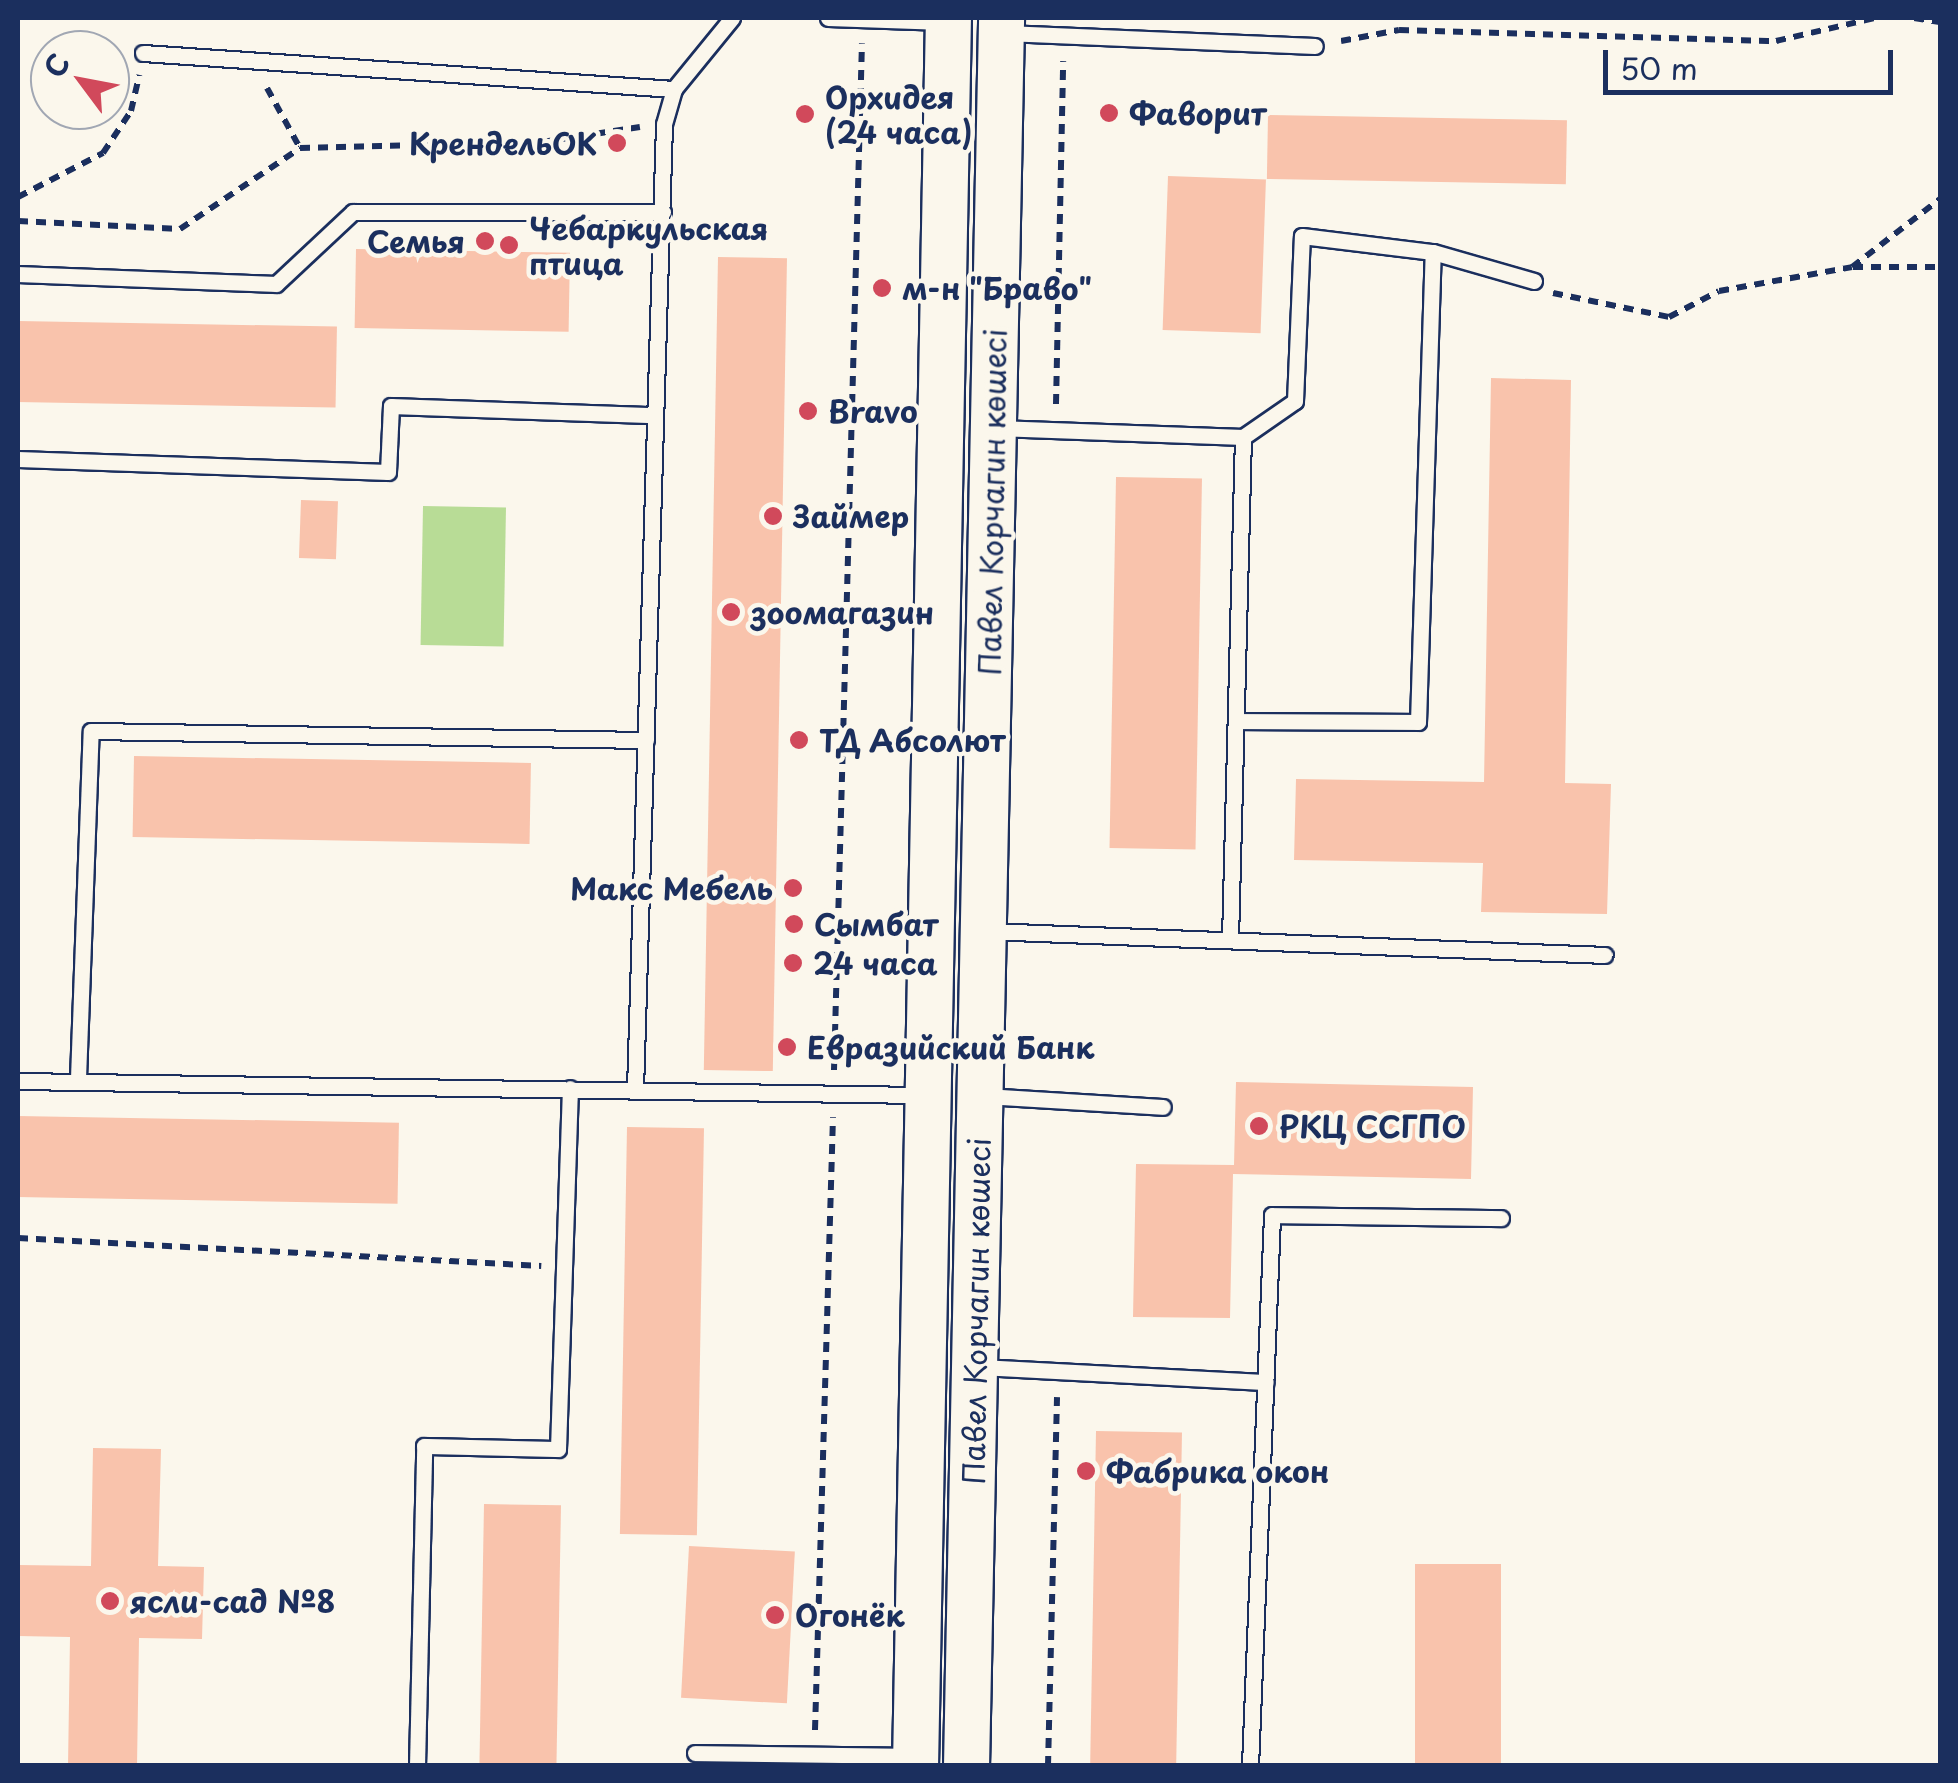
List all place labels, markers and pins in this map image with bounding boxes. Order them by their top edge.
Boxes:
place label: Орхидея (24 часа) [825,79,973,150]
place label: Фаворит [1129,95,1266,131]
marker: Фаворит [1098,102,1120,124]
marker: Орхидея (24 часа) [794,103,816,125]
place label: КрендельОК [409,125,597,161]
marker: КрендельОК [606,132,628,154]
place label: Чебаркульская птица [529,210,768,280]
place label: Семья [367,223,465,259]
marker: Семья [474,230,496,252]
marker: Чебаркульская птица [498,234,520,256]
place label: м-н "Браво" [902,270,1093,306]
marker: м-н "Браво" [871,277,893,299]
place label: Bravo [828,393,918,429]
marker: Bravo [797,400,819,422]
place label: Займер [793,498,909,534]
marker: Займер [762,505,784,527]
place label: зоомагазин [751,594,934,630]
marker: зоомагазин [720,601,742,623]
place label: ТД Абсолют [819,722,1008,758]
marker: ТД Абсолют [788,729,810,751]
place label: Макс Мебель [571,870,773,906]
marker: Макс Мебель [782,877,804,899]
place label: Сымбат [814,906,938,942]
marker: Сымбат [783,913,805,935]
place label: 24 часа [813,945,938,981]
marker: 24 часа [782,952,804,974]
place label: Евразийский Банк [807,1029,1096,1065]
marker: Евразийский Банк [776,1036,798,1058]
place label: РКЦ ССГПО [1279,1108,1465,1144]
marker: РКЦ ССГПО [1248,1115,1270,1137]
place label: Фабрика окон [1106,1453,1331,1489]
marker: Фабрика окон [1075,1460,1097,1482]
place label: ясли-сад №8 [130,1583,335,1619]
marker: ясли-сад №8 [99,1590,121,1612]
place label: Огонёк [795,1597,904,1633]
marker: Огонёк [764,1604,786,1626]

